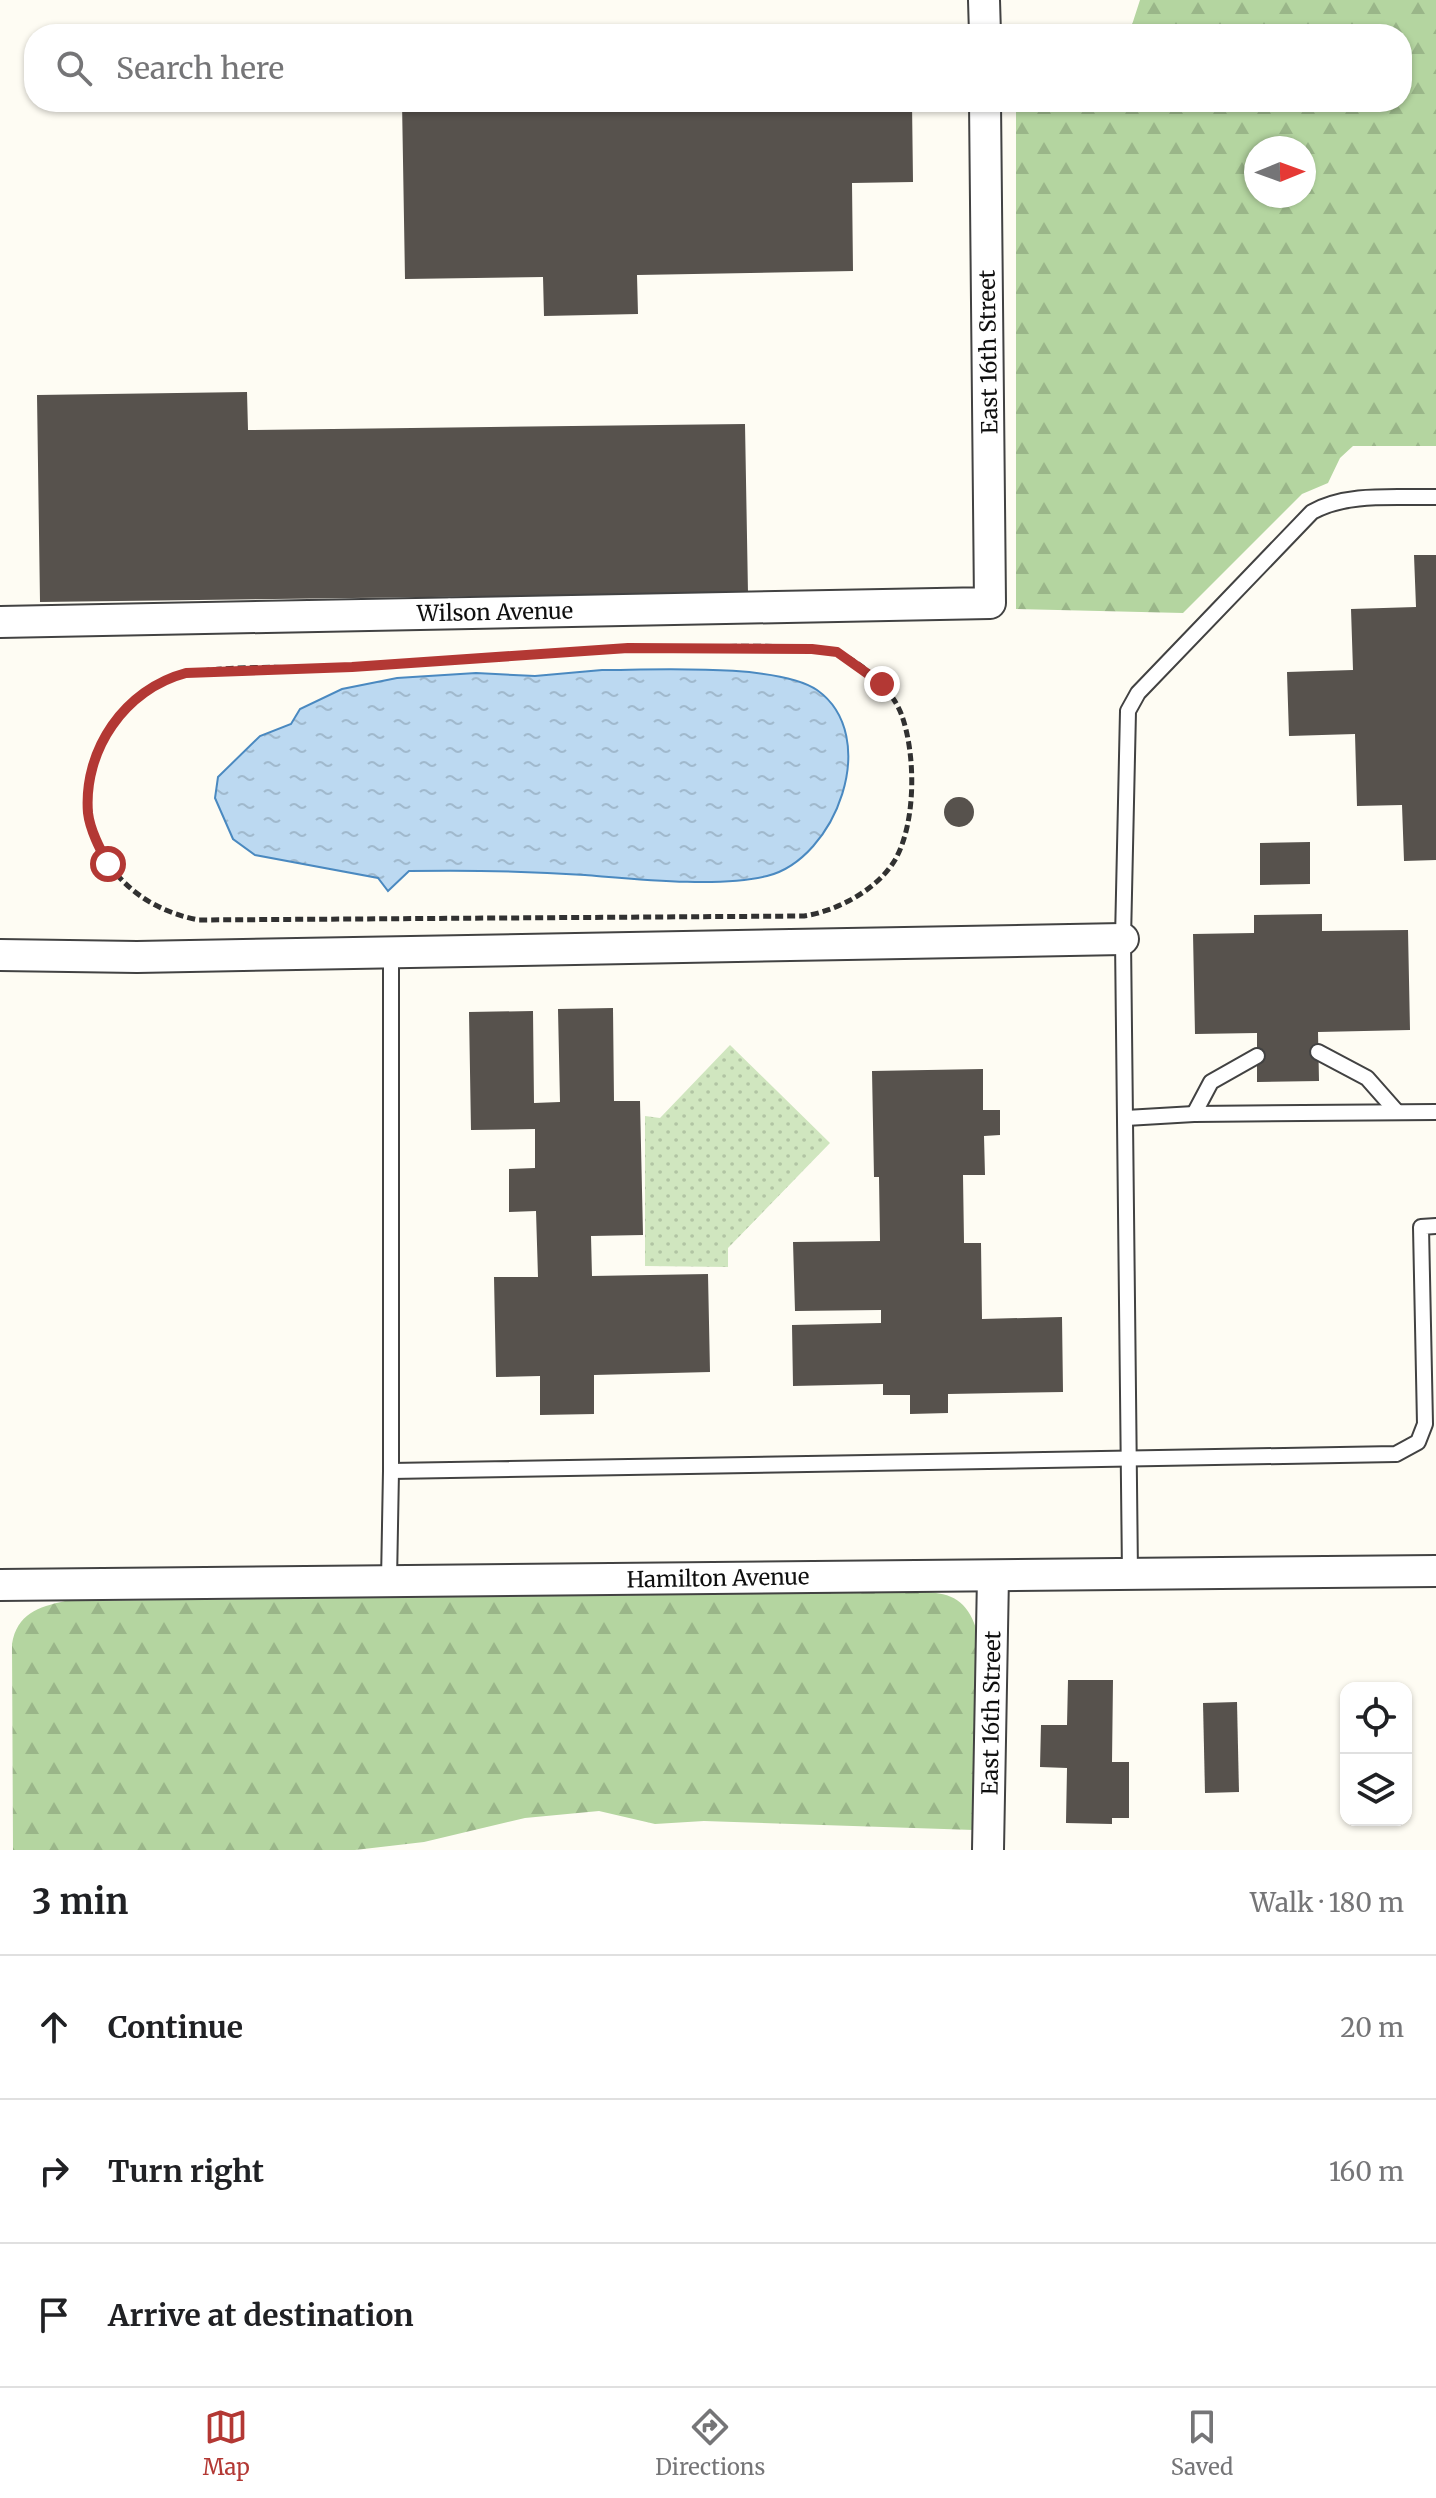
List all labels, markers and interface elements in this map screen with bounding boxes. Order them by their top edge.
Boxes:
search box [24,24,1412,112]
icon: search [52,46,96,90]
text: Search here [116,49,284,87]
north arrow [1244,136,1316,208]
street label: East 16th Street [973,269,1003,434]
street label: Wilson Avenue [416,597,573,627]
route end [864,666,900,702]
route start [90,846,126,882]
street label: Hamilton Avenue [626,1562,810,1594]
street label: East 16th Street [976,1630,1006,1795]
map controls [1340,1682,1412,1826]
button: locate [1340,1682,1412,1754]
button: layers [1340,1754,1412,1826]
text: 3 min [32,1881,128,1923]
text: Walk · 180 m [1250,1886,1404,1919]
icon: ahead [32,2005,76,2049]
text: Continue [108,2008,243,2046]
text: 20 m [1340,2011,1404,2044]
icon: right [32,2149,76,2193]
text: Turn right [108,2152,264,2190]
text: 160 m [1329,2155,1404,2188]
icon: arrive [32,2293,76,2337]
text: Arrive at destination [108,2296,414,2334]
tab: Map [203,2405,250,2481]
tab: Directions [655,2405,765,2481]
tab: Saved [1171,2405,1233,2481]

